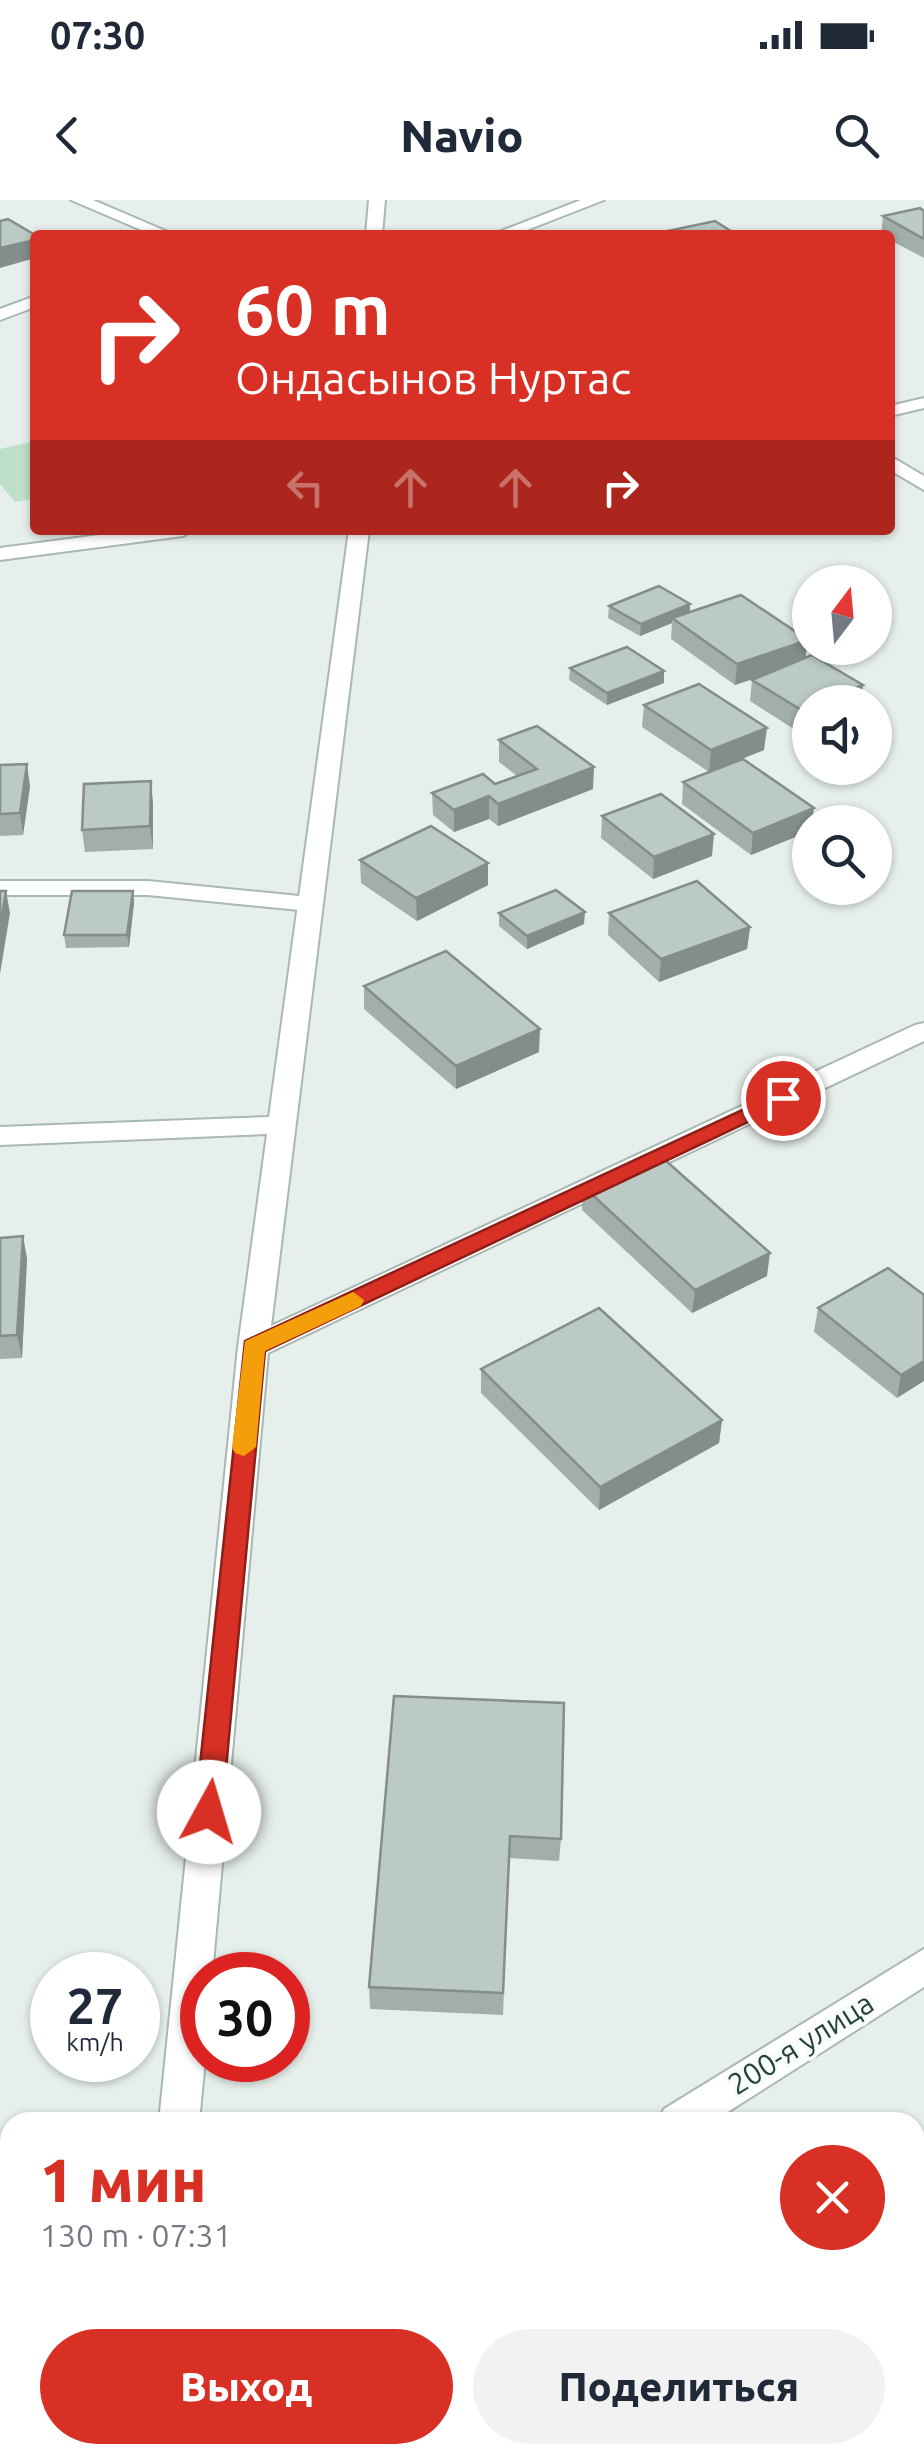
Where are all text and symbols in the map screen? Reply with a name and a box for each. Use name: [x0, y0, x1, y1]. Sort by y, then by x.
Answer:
text: 07:30: [50, 14, 145, 56]
icon: back: [40, 108, 95, 163]
icon: search: [829, 108, 884, 163]
text: Navio: [400, 110, 524, 161]
icon: right: [70, 270, 200, 400]
text: 60 m: [235, 270, 391, 348]
text: Ондасынов Нуртас: [235, 352, 631, 403]
icon: left: [278, 460, 333, 515]
icon: ahead: [383, 460, 438, 515]
icon: ahead: [488, 460, 543, 515]
icon: right: [593, 460, 648, 515]
north arrow: [792, 565, 892, 665]
map controls: [792, 565, 892, 905]
button: sound: [792, 685, 892, 785]
button: search: [792, 805, 892, 905]
pin: [741, 1056, 826, 1141]
icon: arrive: [756, 1071, 811, 1126]
position arrow: [157, 1760, 261, 1864]
speed limit sign: 30: [180, 1952, 310, 2082]
text: 27: [67, 1977, 123, 2033]
street label: 200-я улица: [722, 1985, 879, 2101]
text: km/h: [66, 2028, 124, 2056]
button: close: [780, 2145, 885, 2250]
text: 1 мин: [40, 2146, 207, 2213]
text: 130 m · 07:31: [40, 2217, 232, 2253]
button: Выход: [40, 2329, 453, 2444]
button: Поделиться: [473, 2329, 885, 2444]

